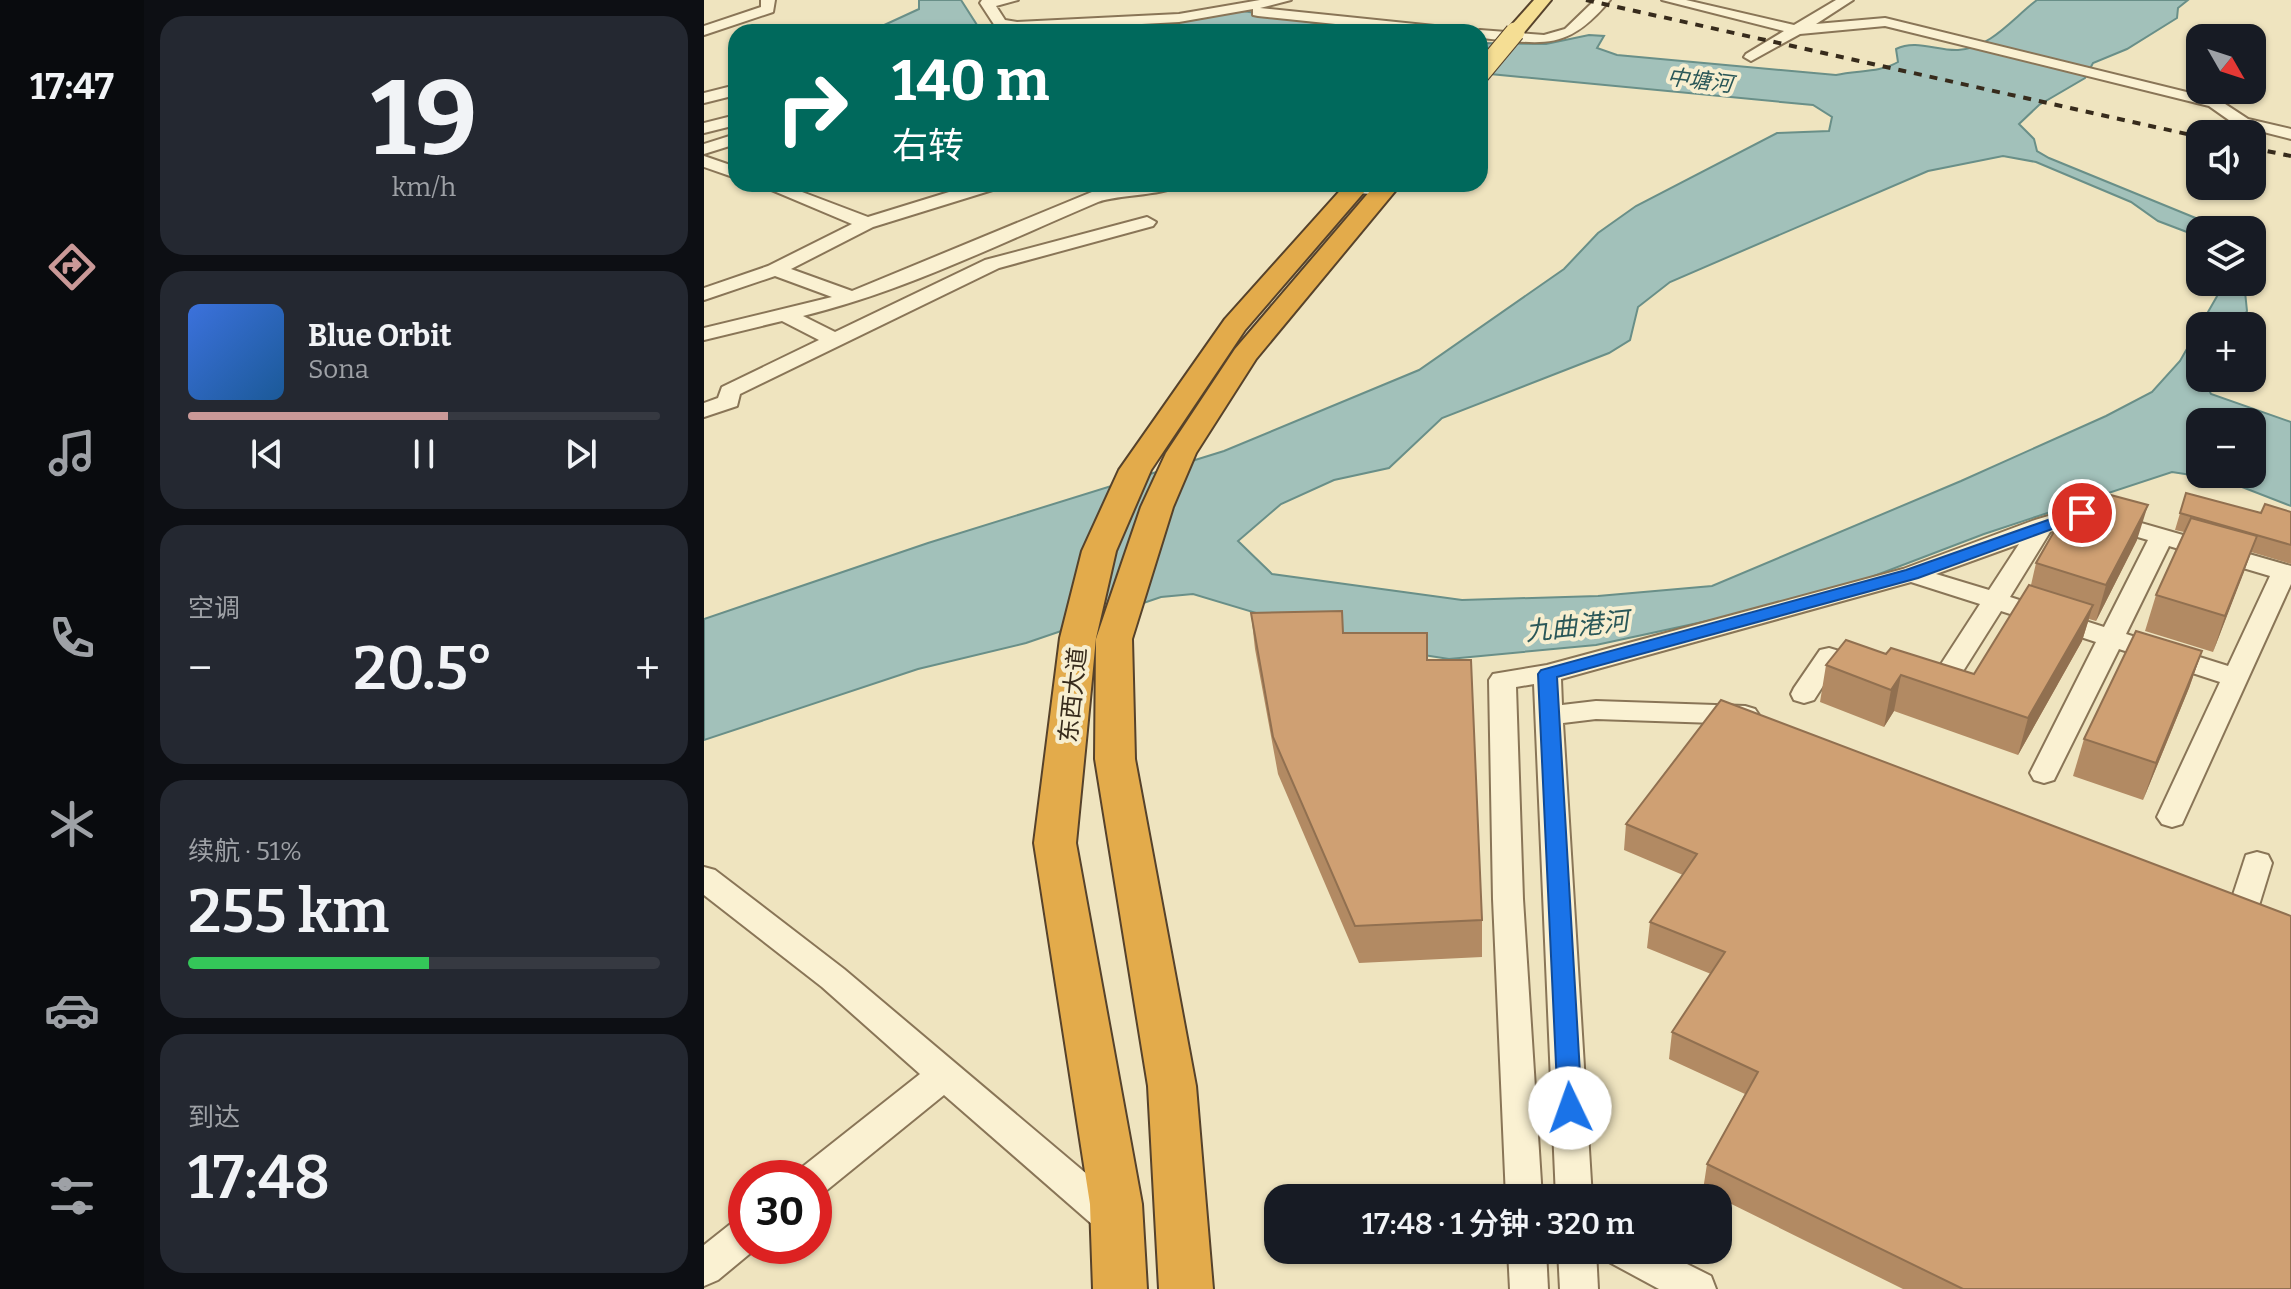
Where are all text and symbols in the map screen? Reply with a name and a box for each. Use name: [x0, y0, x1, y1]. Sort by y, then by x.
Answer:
north arrow: [2186, 24, 2266, 104]
map controls: [2186, 24, 2266, 488]
text: 140 m: [892, 48, 1049, 115]
icon: right: [760, 56, 864, 160]
text: 19: [371, 57, 477, 182]
water label: 中塘河: [1666, 63, 1738, 98]
text: 17:47: [30, 65, 114, 109]
button: sound: [2186, 120, 2266, 200]
text: 右转: [892, 124, 964, 168]
text: km/h: [392, 172, 456, 203]
button: layers: [2186, 216, 2266, 296]
icon: directions: [44, 239, 100, 295]
button: +: [2186, 312, 2266, 392]
text: Blue Orbit: [308, 318, 452, 354]
text: Sona: [308, 354, 369, 385]
button: −: [2186, 408, 2266, 488]
icon: music: [44, 425, 100, 481]
icon: previous: [245, 432, 289, 476]
icon: pause: [402, 432, 446, 476]
icon: next: [559, 432, 603, 476]
pin: [2048, 479, 2116, 547]
icon: arrive: [2060, 491, 2104, 535]
text: 空调: [188, 593, 240, 624]
water label: 九曲港河: [1524, 605, 1635, 647]
icon: phone: [44, 610, 100, 666]
text: 20.5°: [353, 633, 494, 705]
text: −: [188, 642, 212, 695]
text: +: [635, 642, 660, 695]
street label: 东西大道: [1054, 646, 1092, 744]
icon: climate: [44, 796, 100, 852]
text: 续航 · 51%: [188, 836, 302, 867]
text: 255 km: [188, 876, 389, 948]
icon: car: [44, 982, 100, 1038]
position arrow: [1528, 1066, 1612, 1150]
text: 到达: [188, 1102, 240, 1133]
text: 17:48: [188, 1142, 330, 1214]
speed limit sign: 30: [728, 1160, 832, 1264]
icon: filters: [44, 1168, 100, 1224]
text: 17:48 · 1 分钟 · 320 m: [1362, 1206, 1634, 1242]

